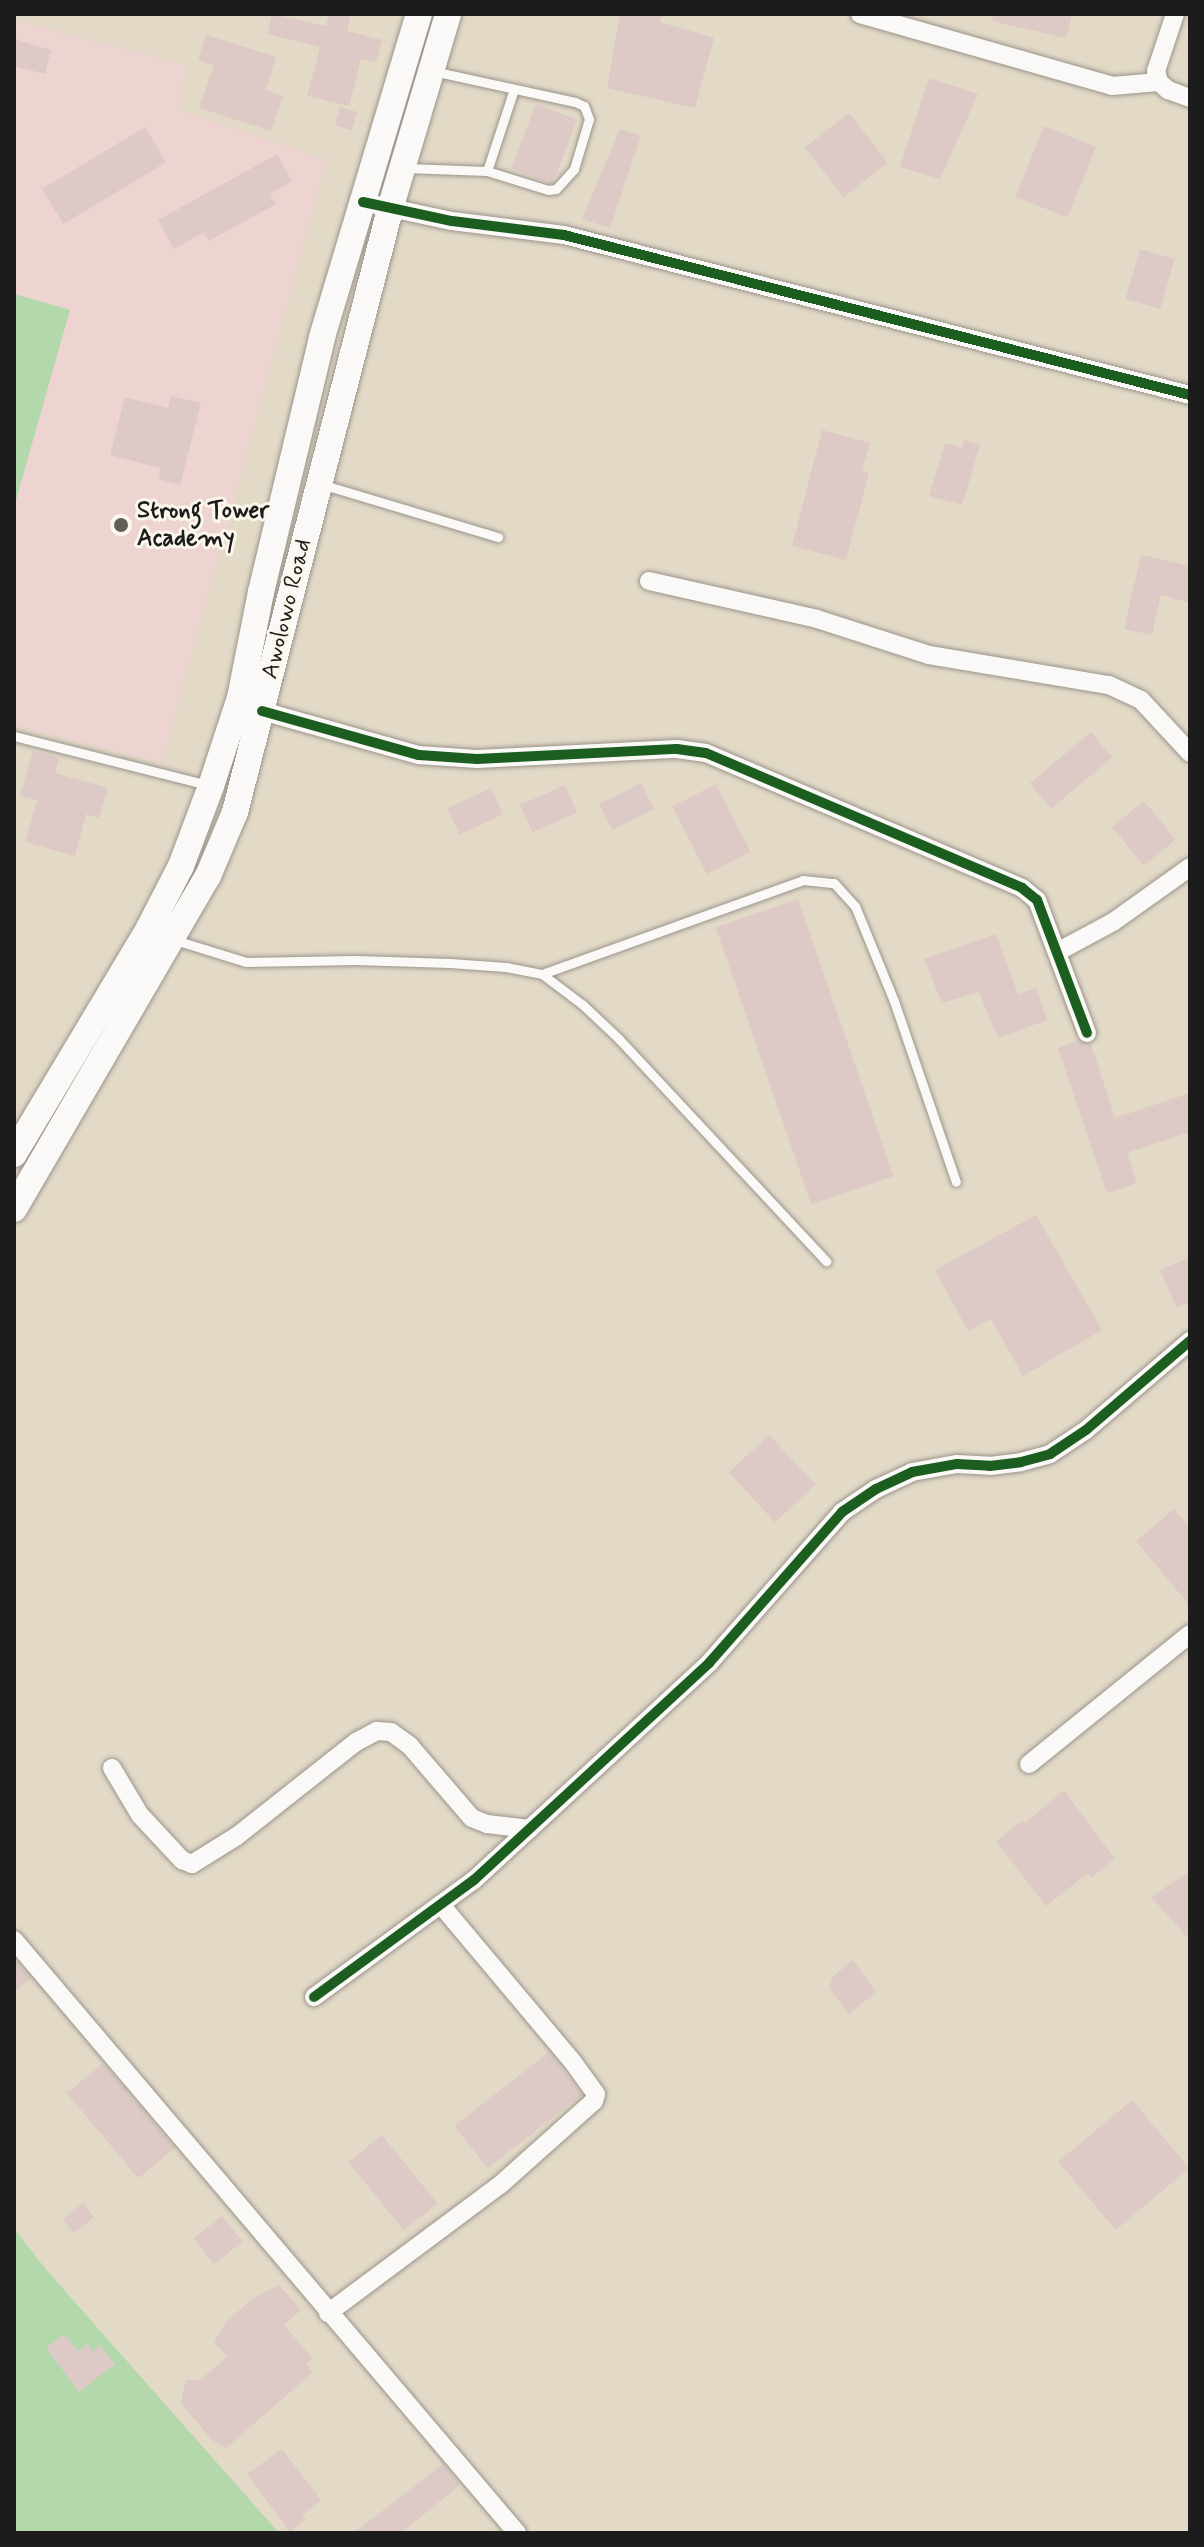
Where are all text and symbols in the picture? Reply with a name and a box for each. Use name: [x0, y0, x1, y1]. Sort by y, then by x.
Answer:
place label: Strong Tower Academy: [137, 497, 268, 553]
marker: Strong Tower Academy: [112, 516, 130, 534]
street label: Awolowo Road: [256, 537, 318, 681]

